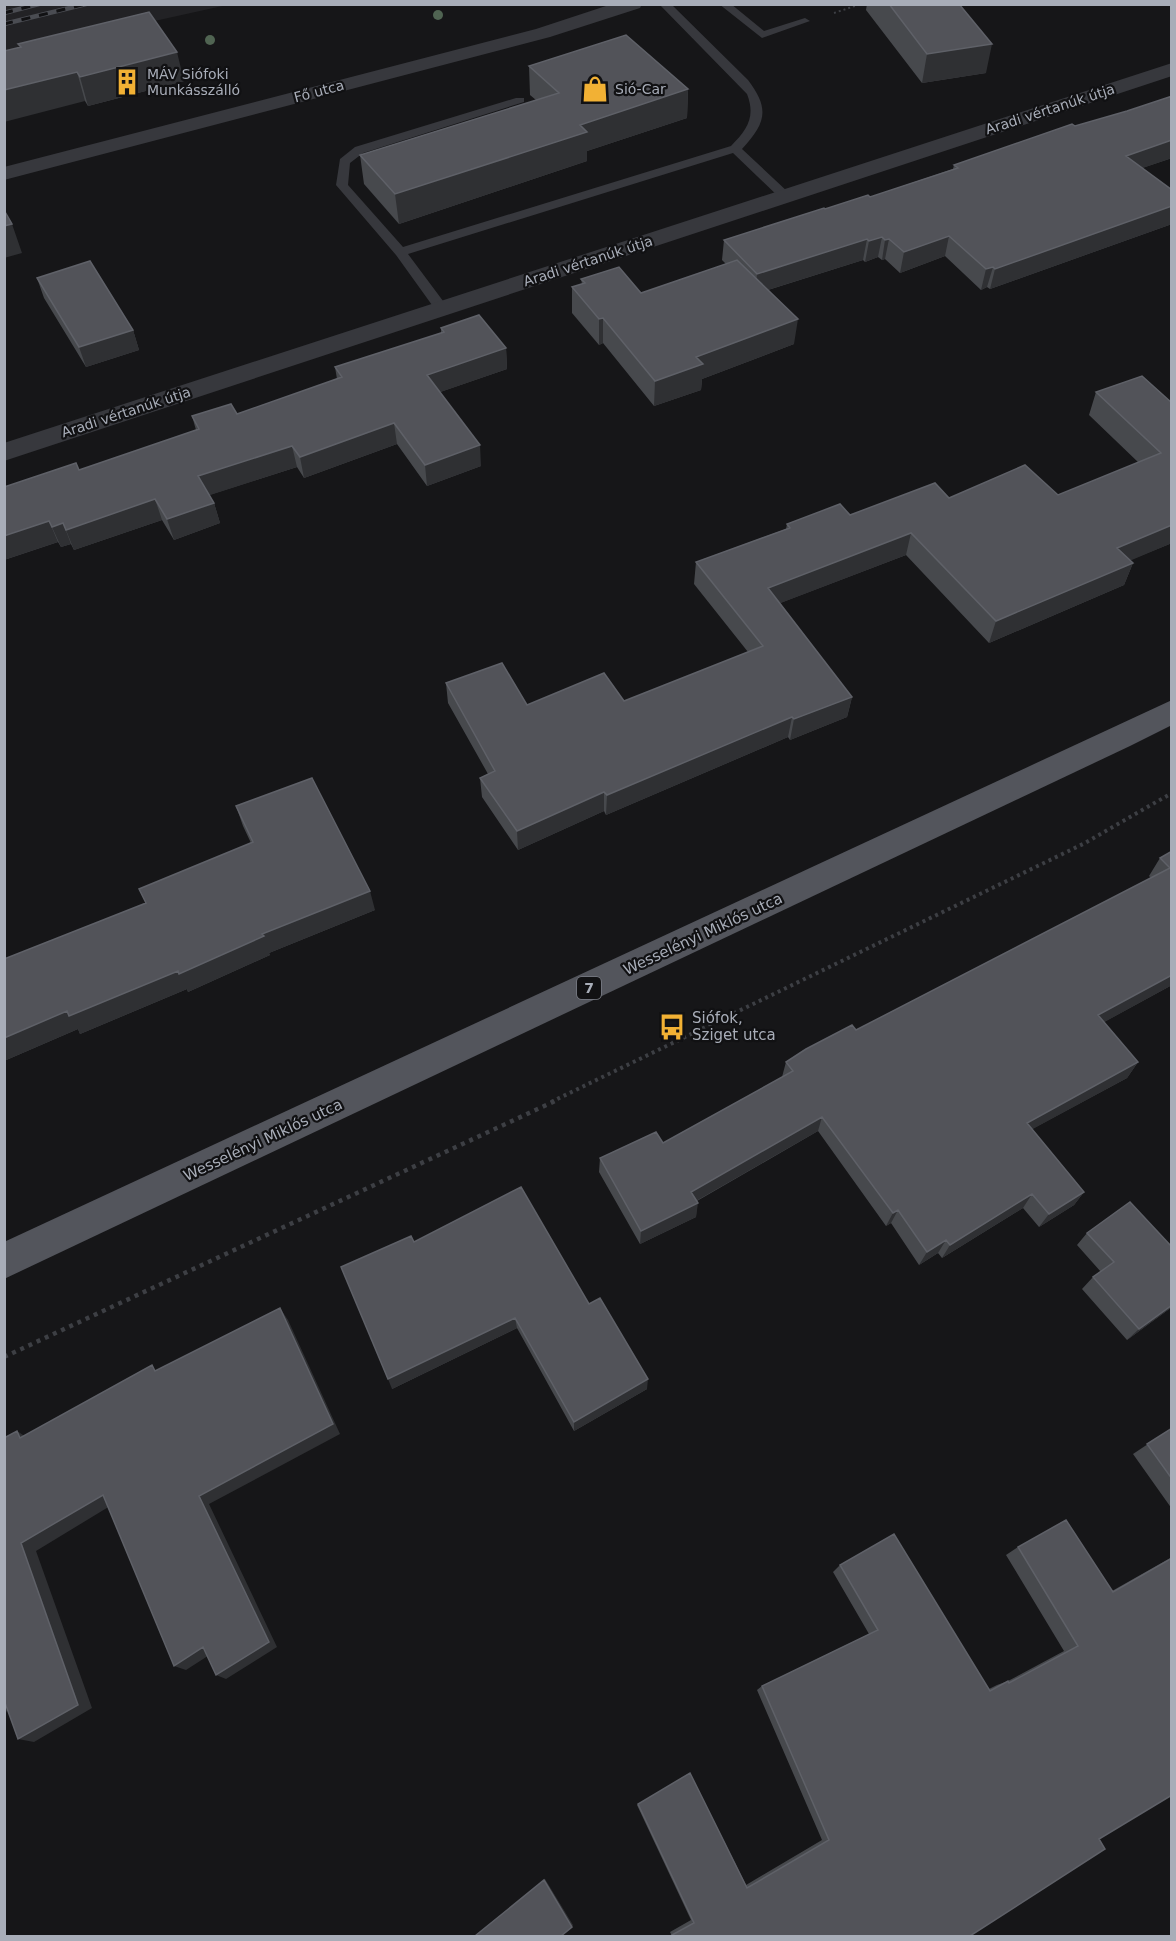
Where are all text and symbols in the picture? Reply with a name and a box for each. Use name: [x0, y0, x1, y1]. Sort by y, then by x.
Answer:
place label: MÁV Siófoki Munkásszálló: [147, 66, 240, 98]
building icon: MÁV Siófoki Munkásszálló: [112, 67, 142, 97]
shop icon: Sió-Car: [580, 74, 610, 104]
street label: Fő utca: [292, 77, 346, 105]
place label: Sió-Car: [615, 81, 666, 97]
street label: Aradi vértanúk útja: [983, 81, 1117, 137]
street label: Aradi vértanúk útja: [521, 233, 655, 289]
street label: Aradi vértanúk útja: [59, 384, 193, 440]
street label: Wesselényi Miklós utca: [621, 889, 785, 979]
road number: 7: [577, 977, 601, 999]
place label: Siófok, Sziget utca: [692, 1009, 776, 1044]
bus stop icon: Siófok, Sziget utca: [657, 1012, 687, 1042]
street label: Wesselényi Miklós utca: [181, 1095, 345, 1185]

